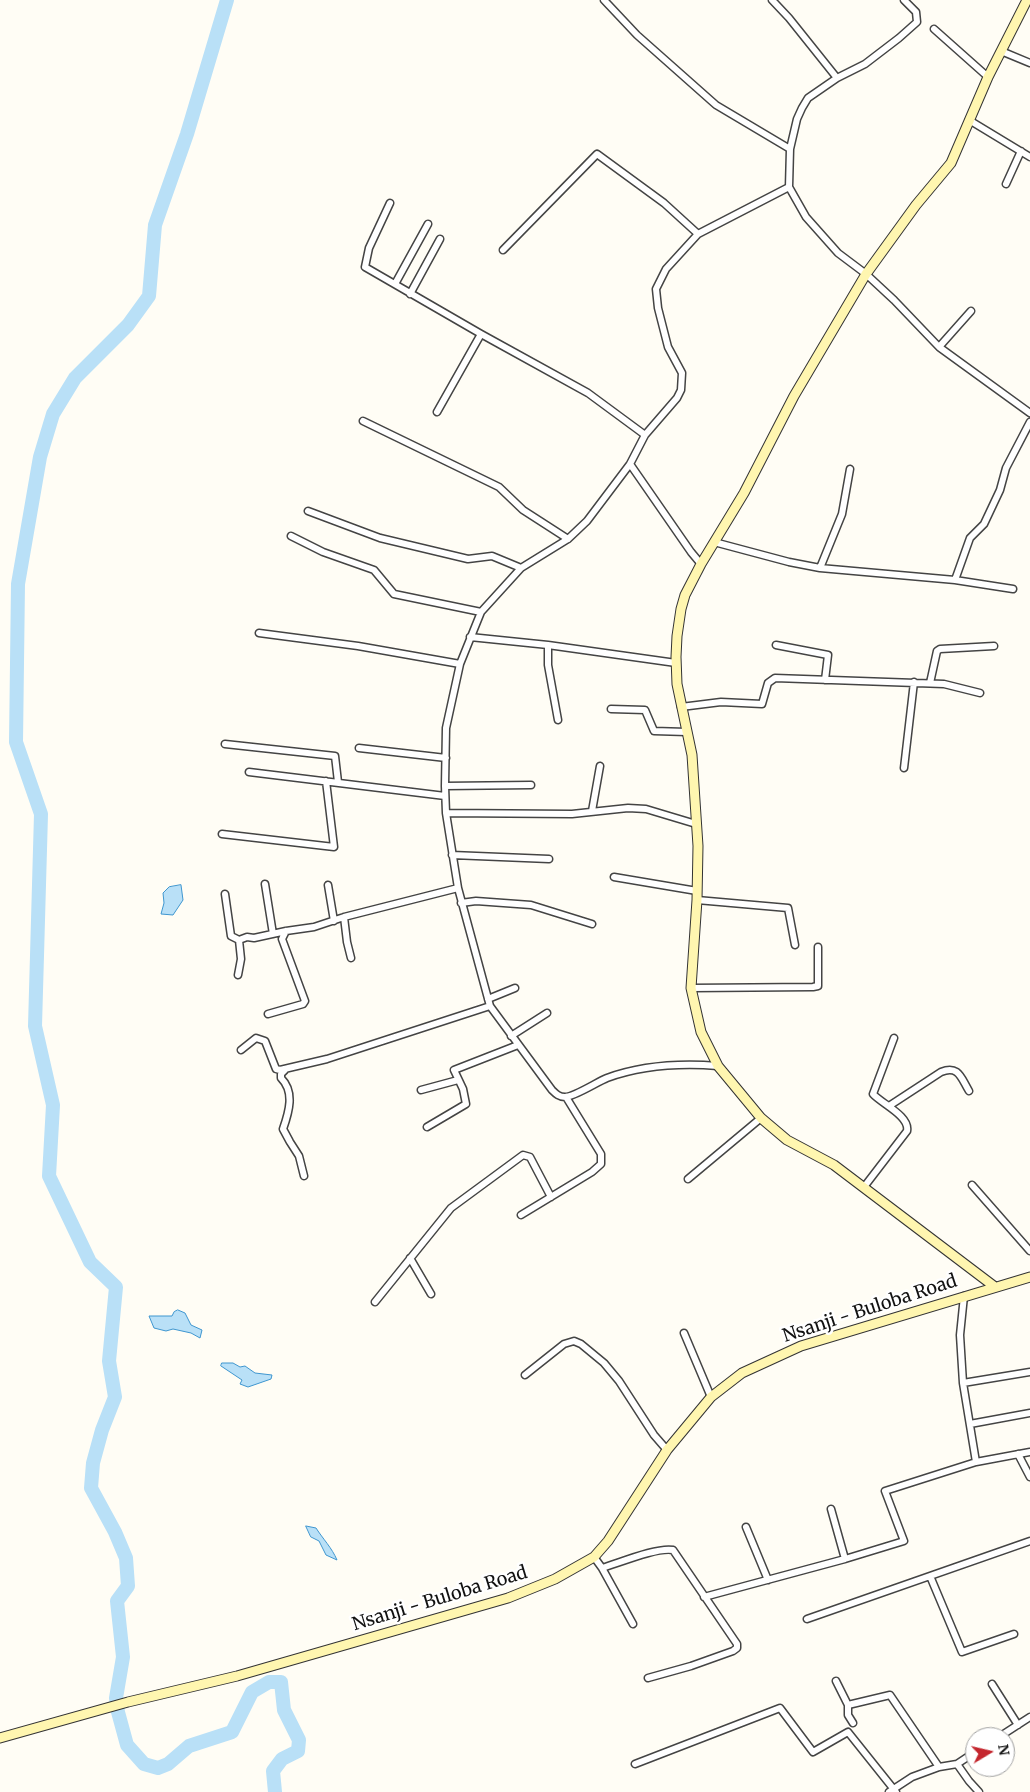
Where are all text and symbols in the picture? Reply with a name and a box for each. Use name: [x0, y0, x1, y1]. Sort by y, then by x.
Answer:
street label: Nsanji - Buloba Road: [780, 1271, 960, 1347]
street label: Nsanji - Buloba Road: [350, 1562, 530, 1636]
north arrow: [965, 1727, 1015, 1777]
text: N: [994, 1743, 1014, 1757]

